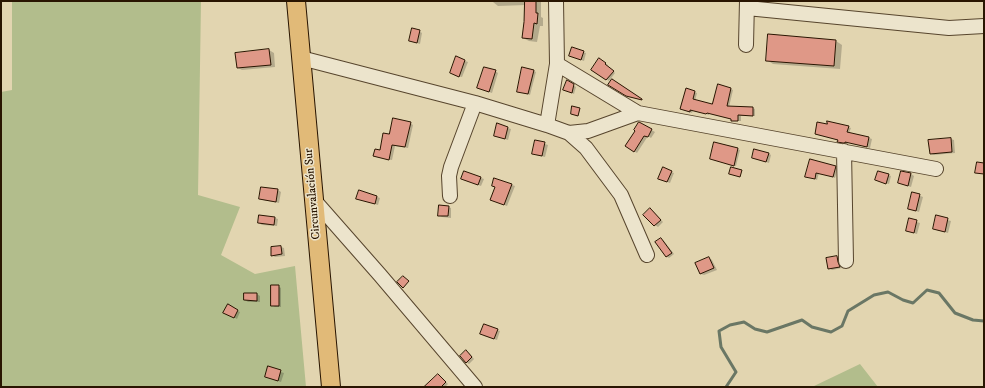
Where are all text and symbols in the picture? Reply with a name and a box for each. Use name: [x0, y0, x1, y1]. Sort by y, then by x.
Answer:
street label: Circunvalación Sur: [302, 148, 324, 240]

